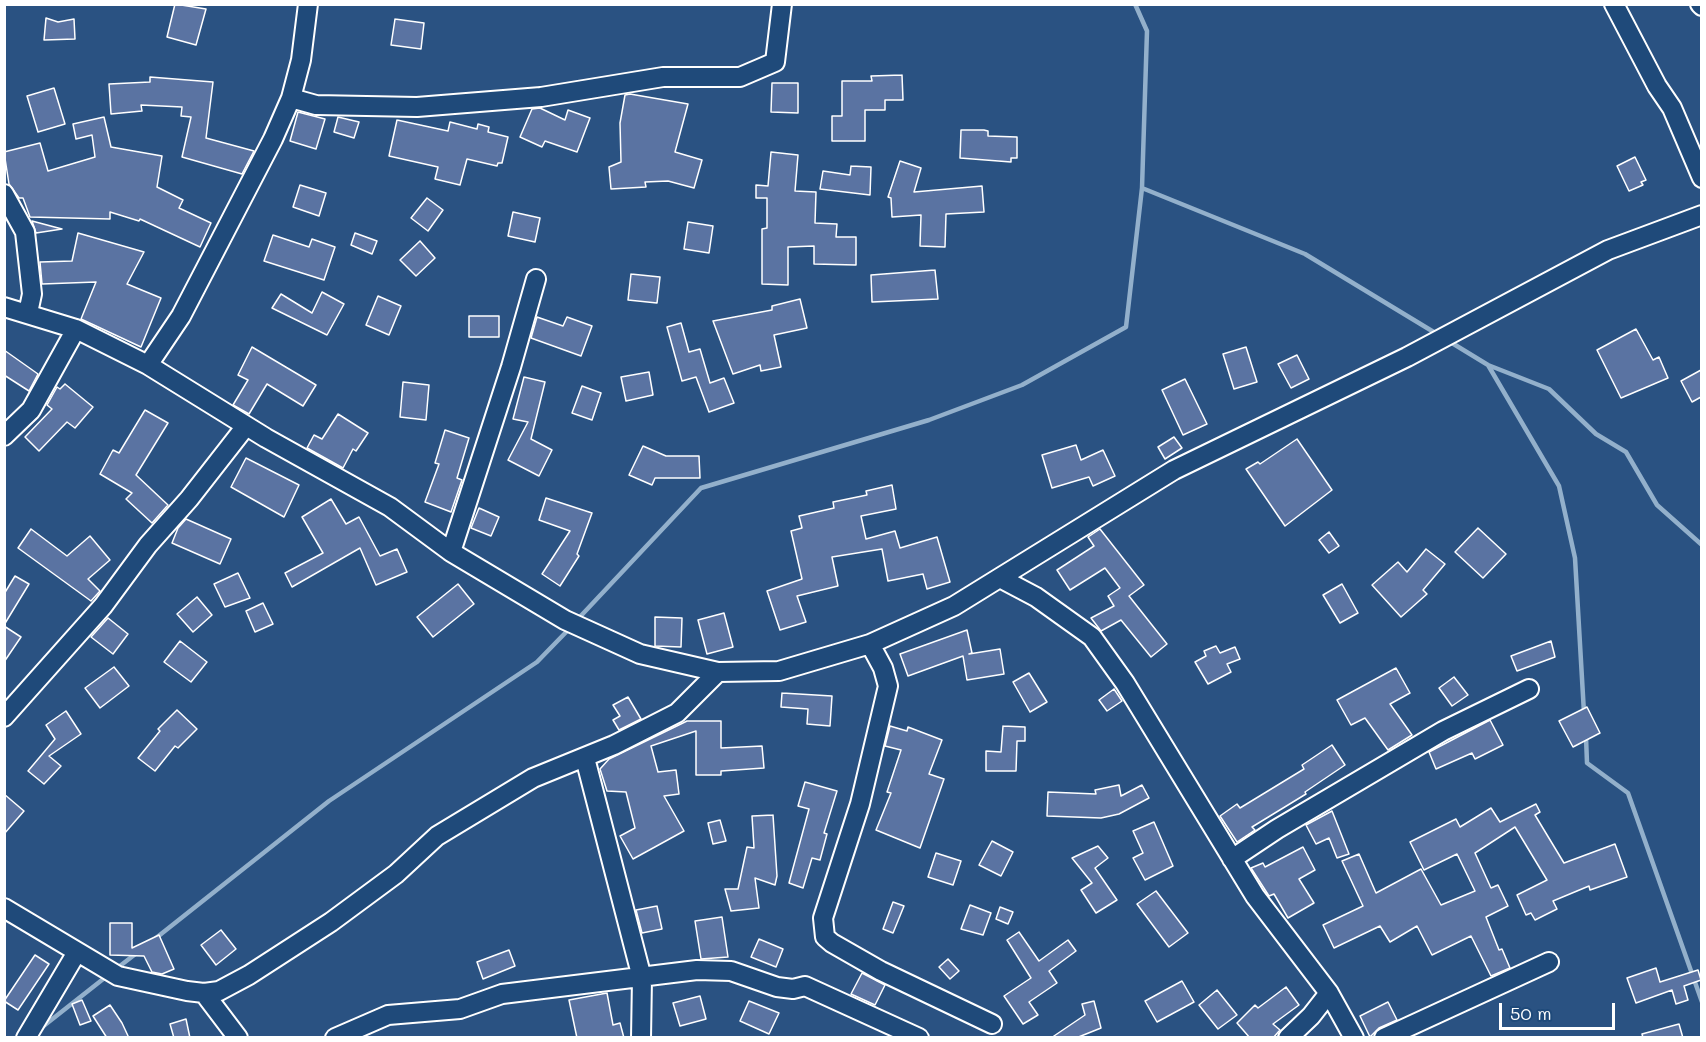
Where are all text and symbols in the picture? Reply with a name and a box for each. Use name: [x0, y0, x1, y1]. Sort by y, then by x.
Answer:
scale bar: [1502, 991, 1618, 1029]
text: 50 m: [1510, 1001, 1552, 1025]

